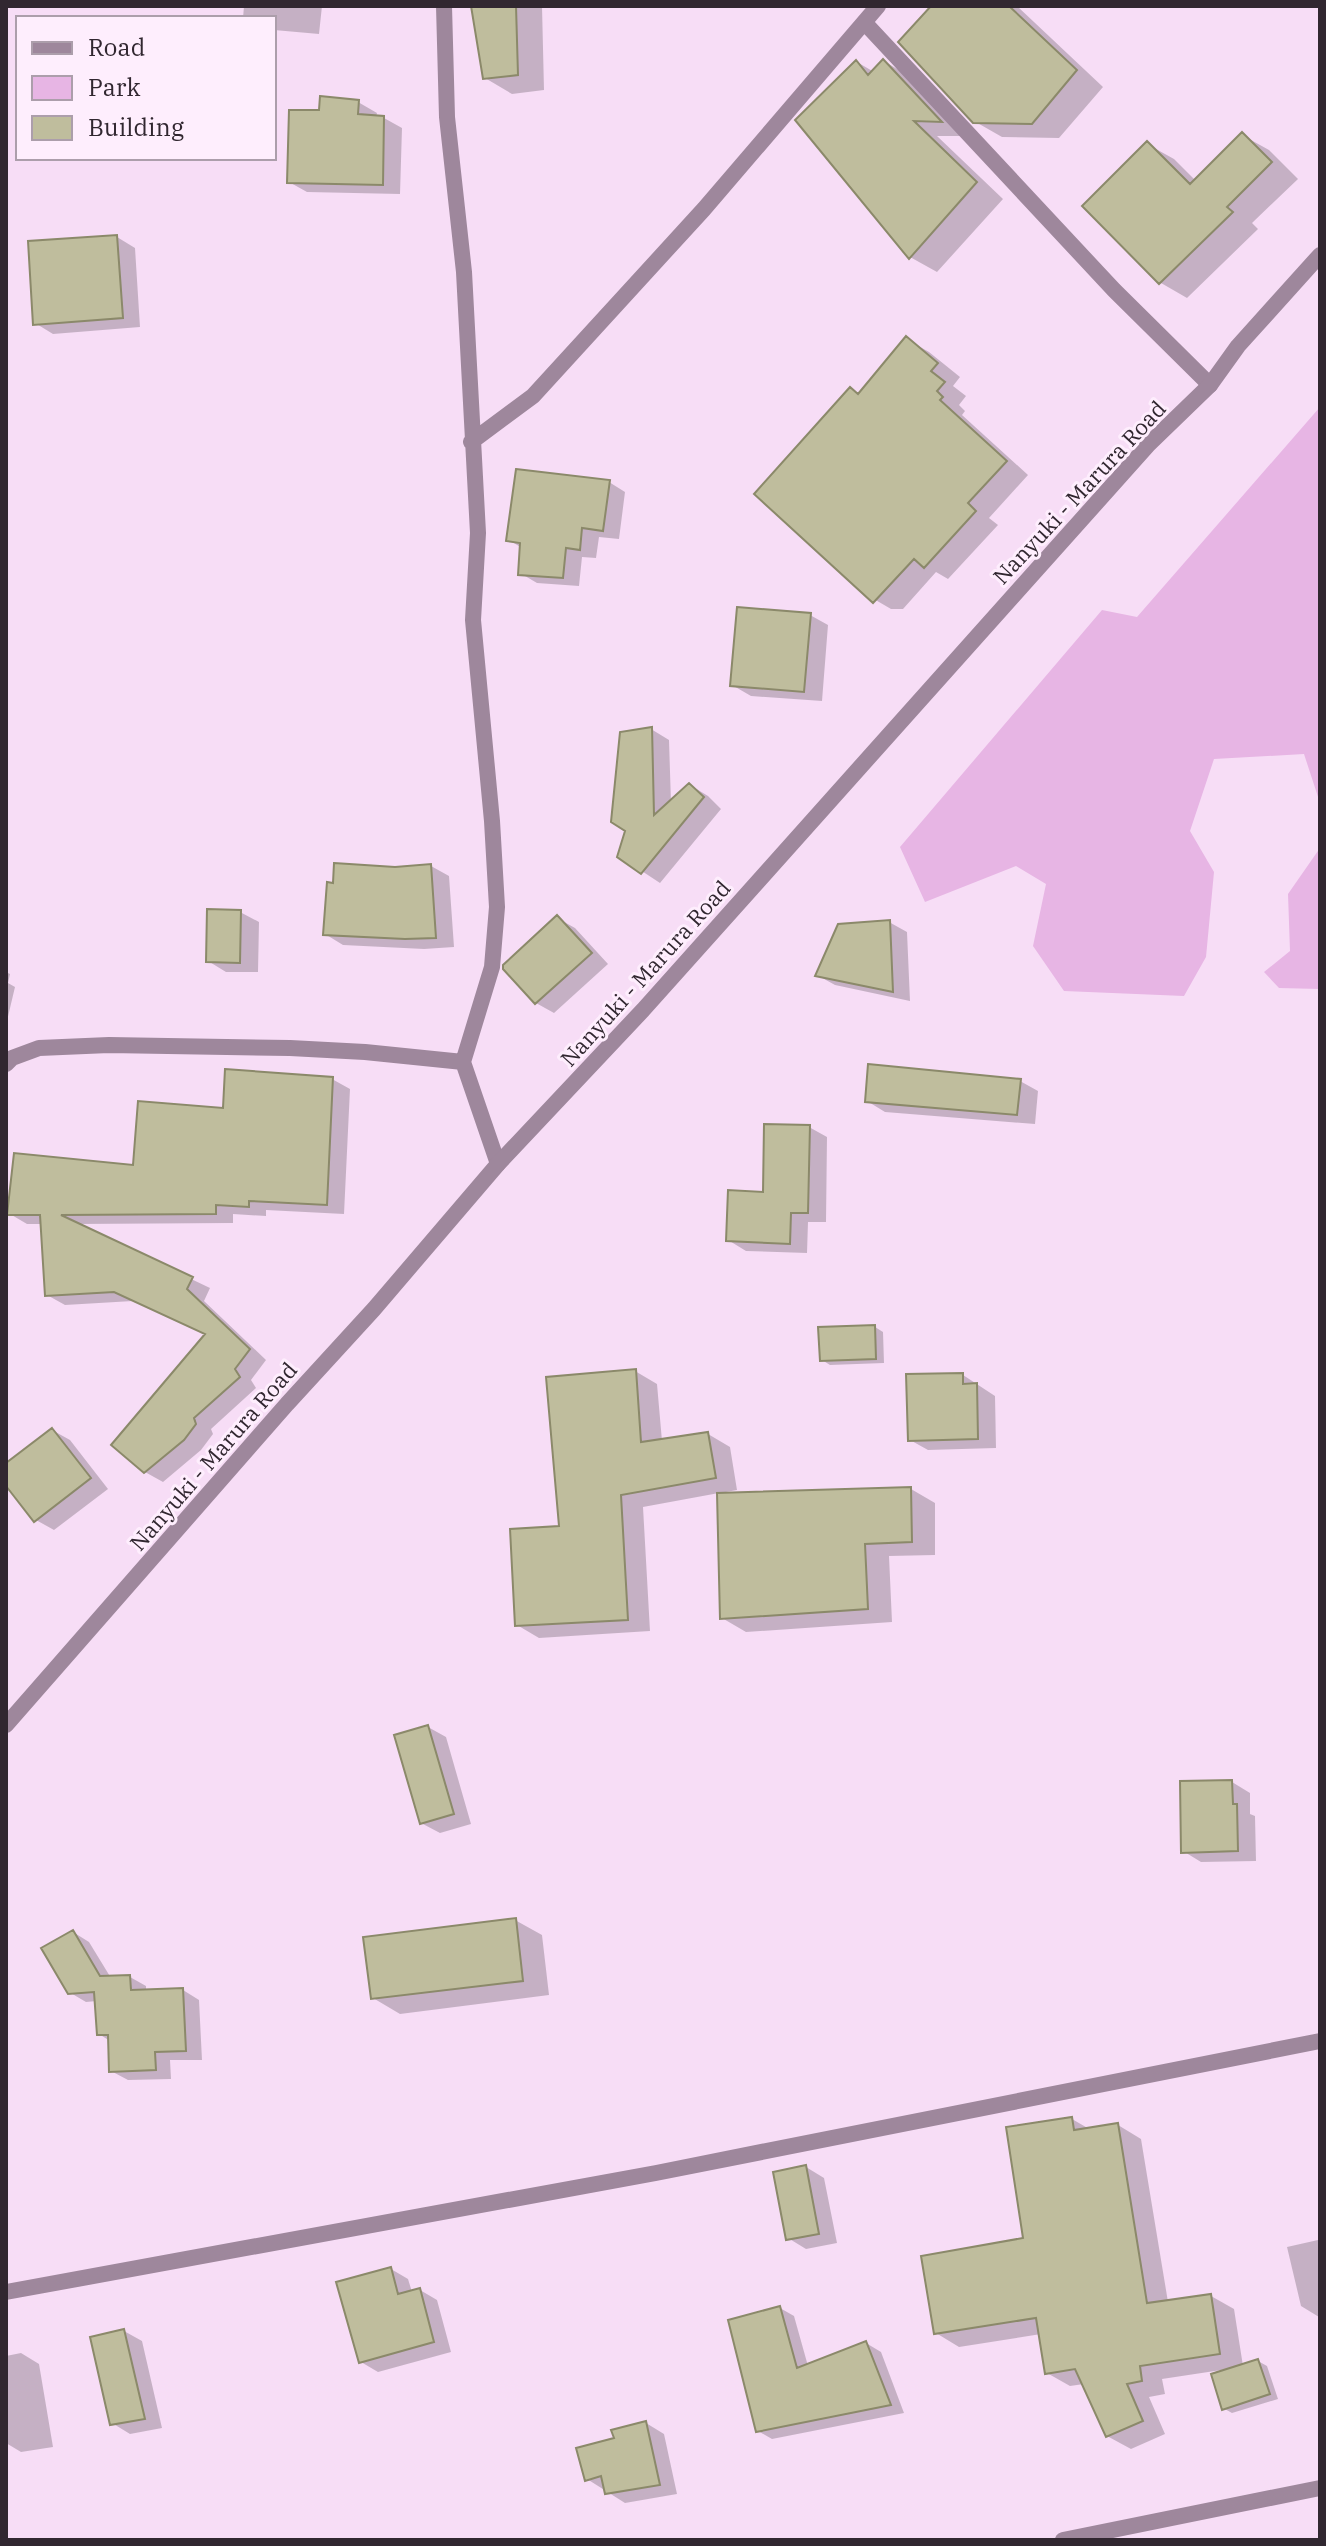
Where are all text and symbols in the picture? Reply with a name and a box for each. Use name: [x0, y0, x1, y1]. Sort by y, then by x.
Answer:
legend: [16, 16, 276, 160]
text: Road: [88, 31, 145, 63]
text: Park: [88, 71, 140, 103]
text: Building: [88, 111, 184, 143]
street label: Nanyuki - Marura Road: [986, 394, 1172, 590]
street label: Nanyuki - Marura Road: [554, 874, 736, 1072]
street label: Nanyuki - Marura Road: [123, 1355, 303, 1557]

